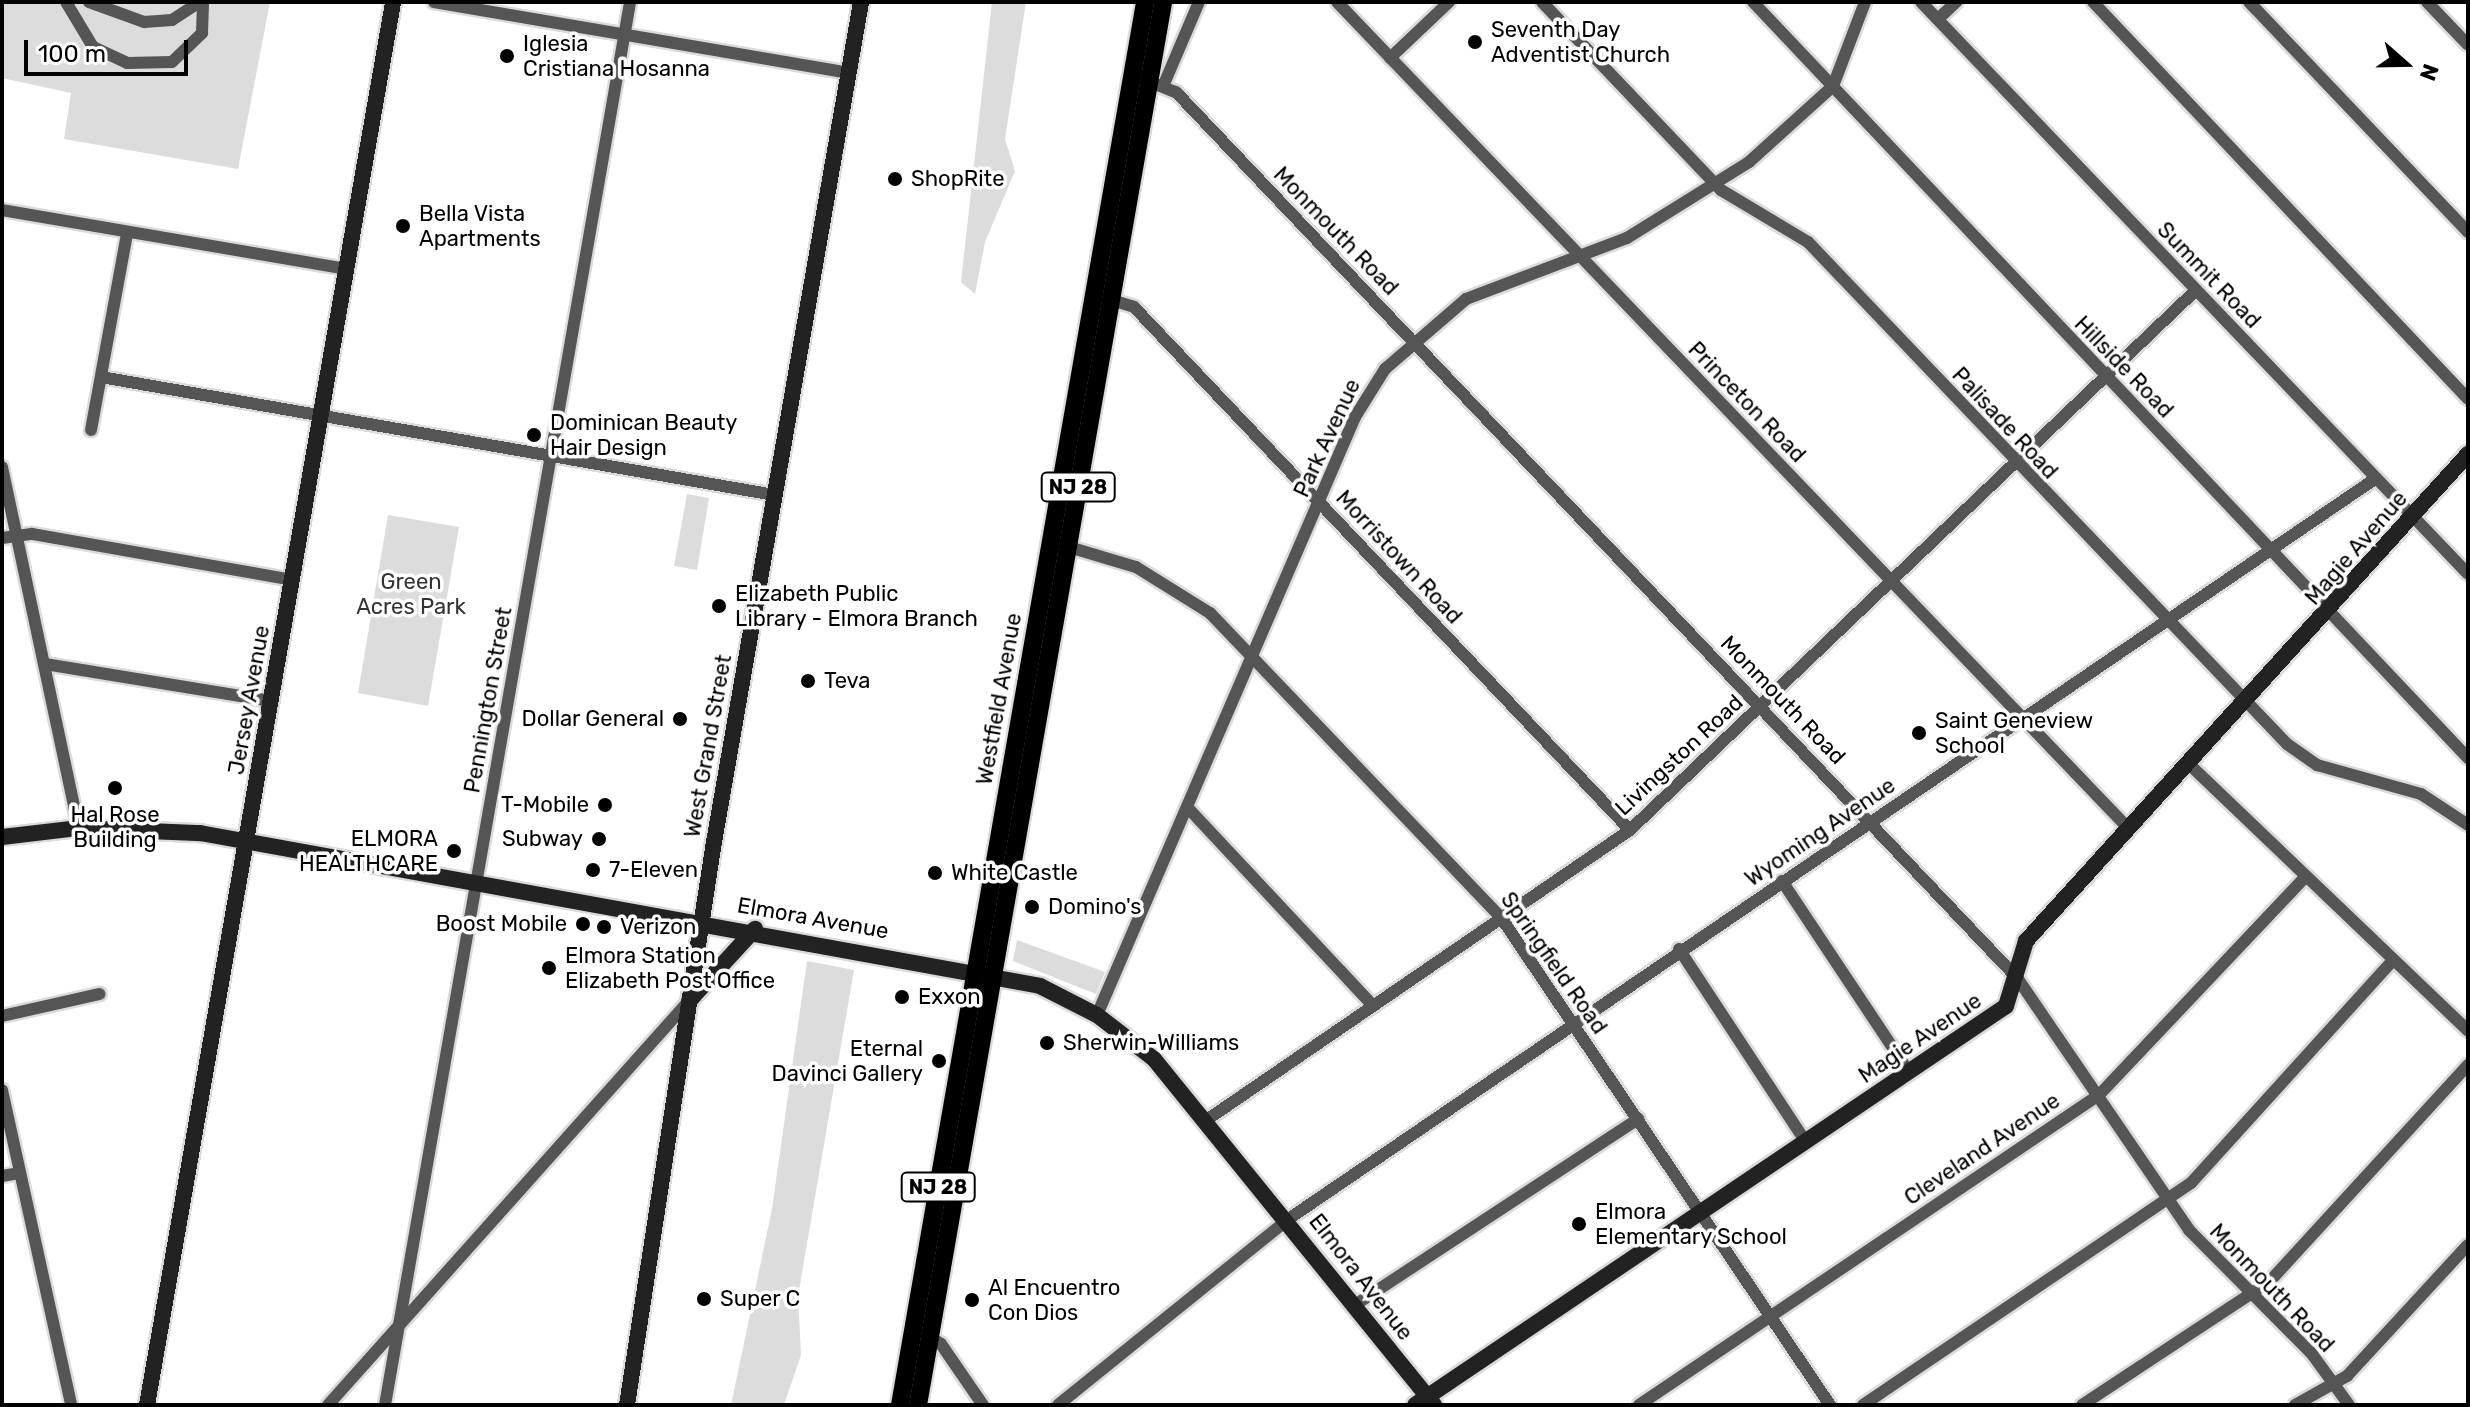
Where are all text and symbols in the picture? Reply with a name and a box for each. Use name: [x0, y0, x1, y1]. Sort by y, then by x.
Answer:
place label: Seventh Day Adventist Church: [1491, 16, 1670, 68]
scale bar: [28, 24, 192, 74]
north arrow: [2366, 24, 2446, 104]
place label: Iglesia Cristiana Hosanna: [523, 30, 710, 82]
marker: Seventh Day Adventist Church: [1466, 33, 1484, 51]
text: 100 m: [38, 40, 106, 68]
marker: Iglesia Cristiana Hosanna: [498, 47, 516, 65]
text: N: [2414, 60, 2444, 84]
street label: Monmouth Road: [1268, 161, 1404, 301]
place label: ShopRite: [911, 166, 1004, 192]
marker: ShopRite: [886, 170, 904, 188]
place label: Bella Vista Apartments: [419, 200, 541, 252]
street label: Summit Road: [2152, 216, 2266, 334]
marker: Bella Vista Apartments: [394, 217, 412, 235]
street label: Hillside Road: [2069, 311, 2179, 423]
street label: Princeton Road: [1683, 336, 1811, 468]
street label: Palisade Road: [1947, 362, 2063, 484]
street label: Park Avenue: [1288, 374, 1366, 502]
place label: Dominican Beauty Hair Design: [550, 409, 737, 460]
marker: Dominican Beauty Hair Design: [525, 426, 543, 444]
road number: NJ 28: [1040, 471, 1116, 503]
street label: Morristown Road: [1330, 485, 1468, 629]
street label: Magie Avenue: [2299, 485, 2413, 611]
park label: Green Acres Park: [356, 568, 466, 620]
place label: Elizabeth Public Library - Elmora Branch: [735, 580, 979, 632]
marker: Elizabeth Public Library - Elmora Branch: [710, 597, 728, 615]
street label: Pennington Street: [459, 605, 517, 795]
street label: Westfield Avenue: [971, 611, 1027, 787]
street label: Jersey Avenue: [223, 623, 275, 777]
street label: Monmouth Road: [1715, 630, 1851, 770]
street label: West Grand Street: [679, 652, 737, 840]
place label: Teva: [824, 668, 870, 694]
marker: Teva: [799, 672, 817, 690]
street label: Livingston Road: [1610, 689, 1748, 821]
place label: Dollar General: [521, 706, 664, 732]
place label: Saint Geneview School: [1935, 707, 2093, 758]
marker: Dollar General: [671, 710, 689, 728]
marker: Saint Geneview School: [1910, 724, 1928, 742]
street label: Wyoming Avenue: [1740, 772, 1900, 892]
marker: Hal Rose Building: [106, 779, 124, 797]
place label: T-Mobile: [501, 792, 589, 818]
marker: T-Mobile: [596, 796, 614, 814]
place label: Hal Rose Building: [70, 801, 160, 852]
place label: ELMORA HEALTHCARE: [299, 825, 438, 876]
place label: Subway: [502, 826, 583, 852]
marker: Subway: [590, 830, 608, 848]
marker: ELMORA HEALTHCARE: [445, 842, 463, 860]
place label: 7-Eleven: [609, 857, 698, 883]
place label: White Castle: [951, 860, 1078, 886]
marker: 7-Eleven: [584, 861, 602, 879]
marker: White Castle: [926, 864, 944, 882]
street label: Springfield Road: [1495, 887, 1613, 1039]
street label: Elmora Avenue: [735, 892, 891, 944]
place label: Domino's: [1048, 894, 1142, 920]
marker: Domino's: [1023, 898, 1041, 916]
place label: Boost Mobile: [436, 911, 567, 937]
place label: Verizon: [620, 914, 696, 940]
marker: Boost Mobile: [574, 915, 592, 933]
marker: Verizon: [595, 918, 613, 936]
place label: Elmora Station Elizabeth Post Office: [565, 942, 775, 994]
marker: Elmora Station Elizabeth Post Office: [540, 959, 558, 977]
place label: Exxon: [918, 984, 981, 1010]
street label: Magie Avenue: [1853, 987, 1987, 1089]
marker: Exxon: [893, 988, 911, 1006]
place label: Sherwin-Williams: [1063, 1030, 1239, 1056]
marker: Sherwin-Williams: [1038, 1034, 1056, 1052]
place label: Eternal Davinci Gallery: [772, 1035, 923, 1086]
marker: Eternal Davinci Gallery: [930, 1052, 948, 1070]
street label: Cleveland Avenue: [1899, 1087, 2065, 1211]
road number: NJ 28: [900, 1171, 976, 1203]
place label: Elmora Elementary School: [1595, 1198, 1788, 1250]
street label: Elmora Avenue: [1303, 1208, 1419, 1346]
marker: Elmora Elementary School: [1570, 1215, 1588, 1233]
street label: Monmouth Road: [2204, 1218, 2340, 1358]
place label: Al Encuentro Con Dios: [988, 1274, 1120, 1326]
place label: Super C: [720, 1286, 801, 1312]
marker: Super C: [695, 1290, 713, 1308]
marker: Al Encuentro Con Dios: [963, 1291, 981, 1309]

